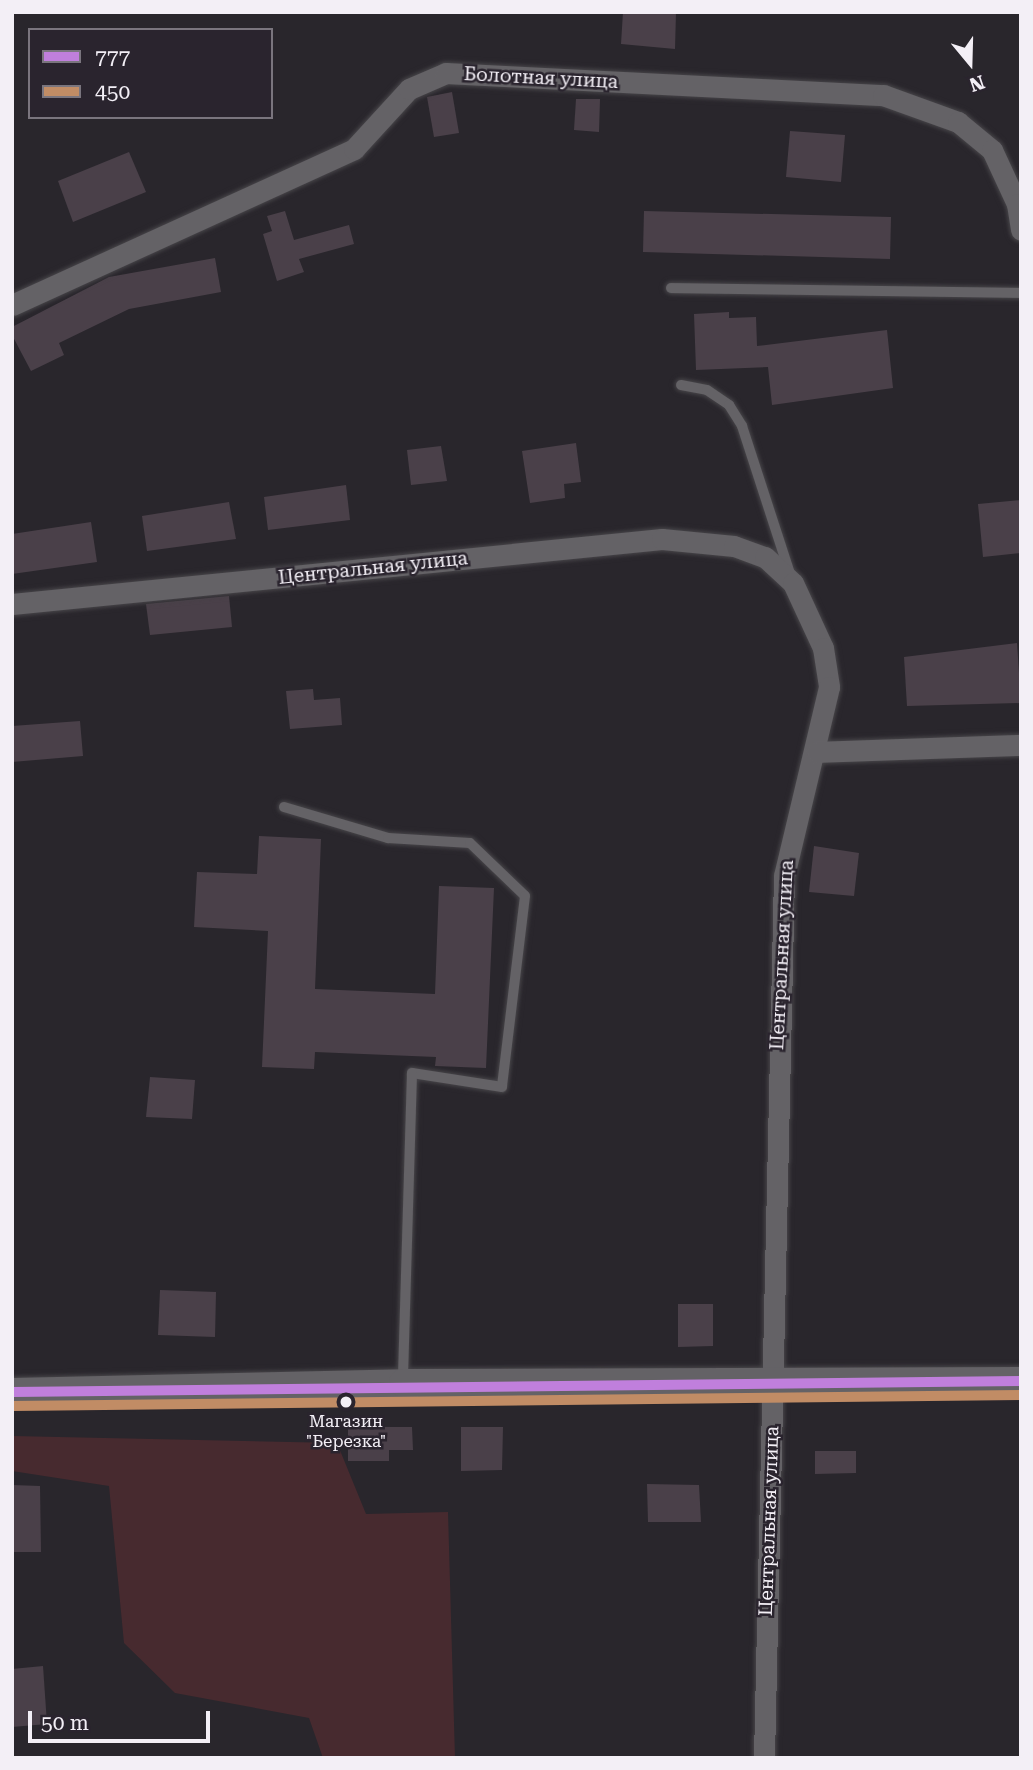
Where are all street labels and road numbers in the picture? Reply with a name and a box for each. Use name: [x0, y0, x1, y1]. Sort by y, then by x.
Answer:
street label: Болотная улица: [463, 63, 619, 93]
street label: Центральная улица: [277, 547, 469, 589]
street label: Центральная улица: [766, 859, 798, 1051]
street label: Центральная улица: [754, 1425, 784, 1617]

